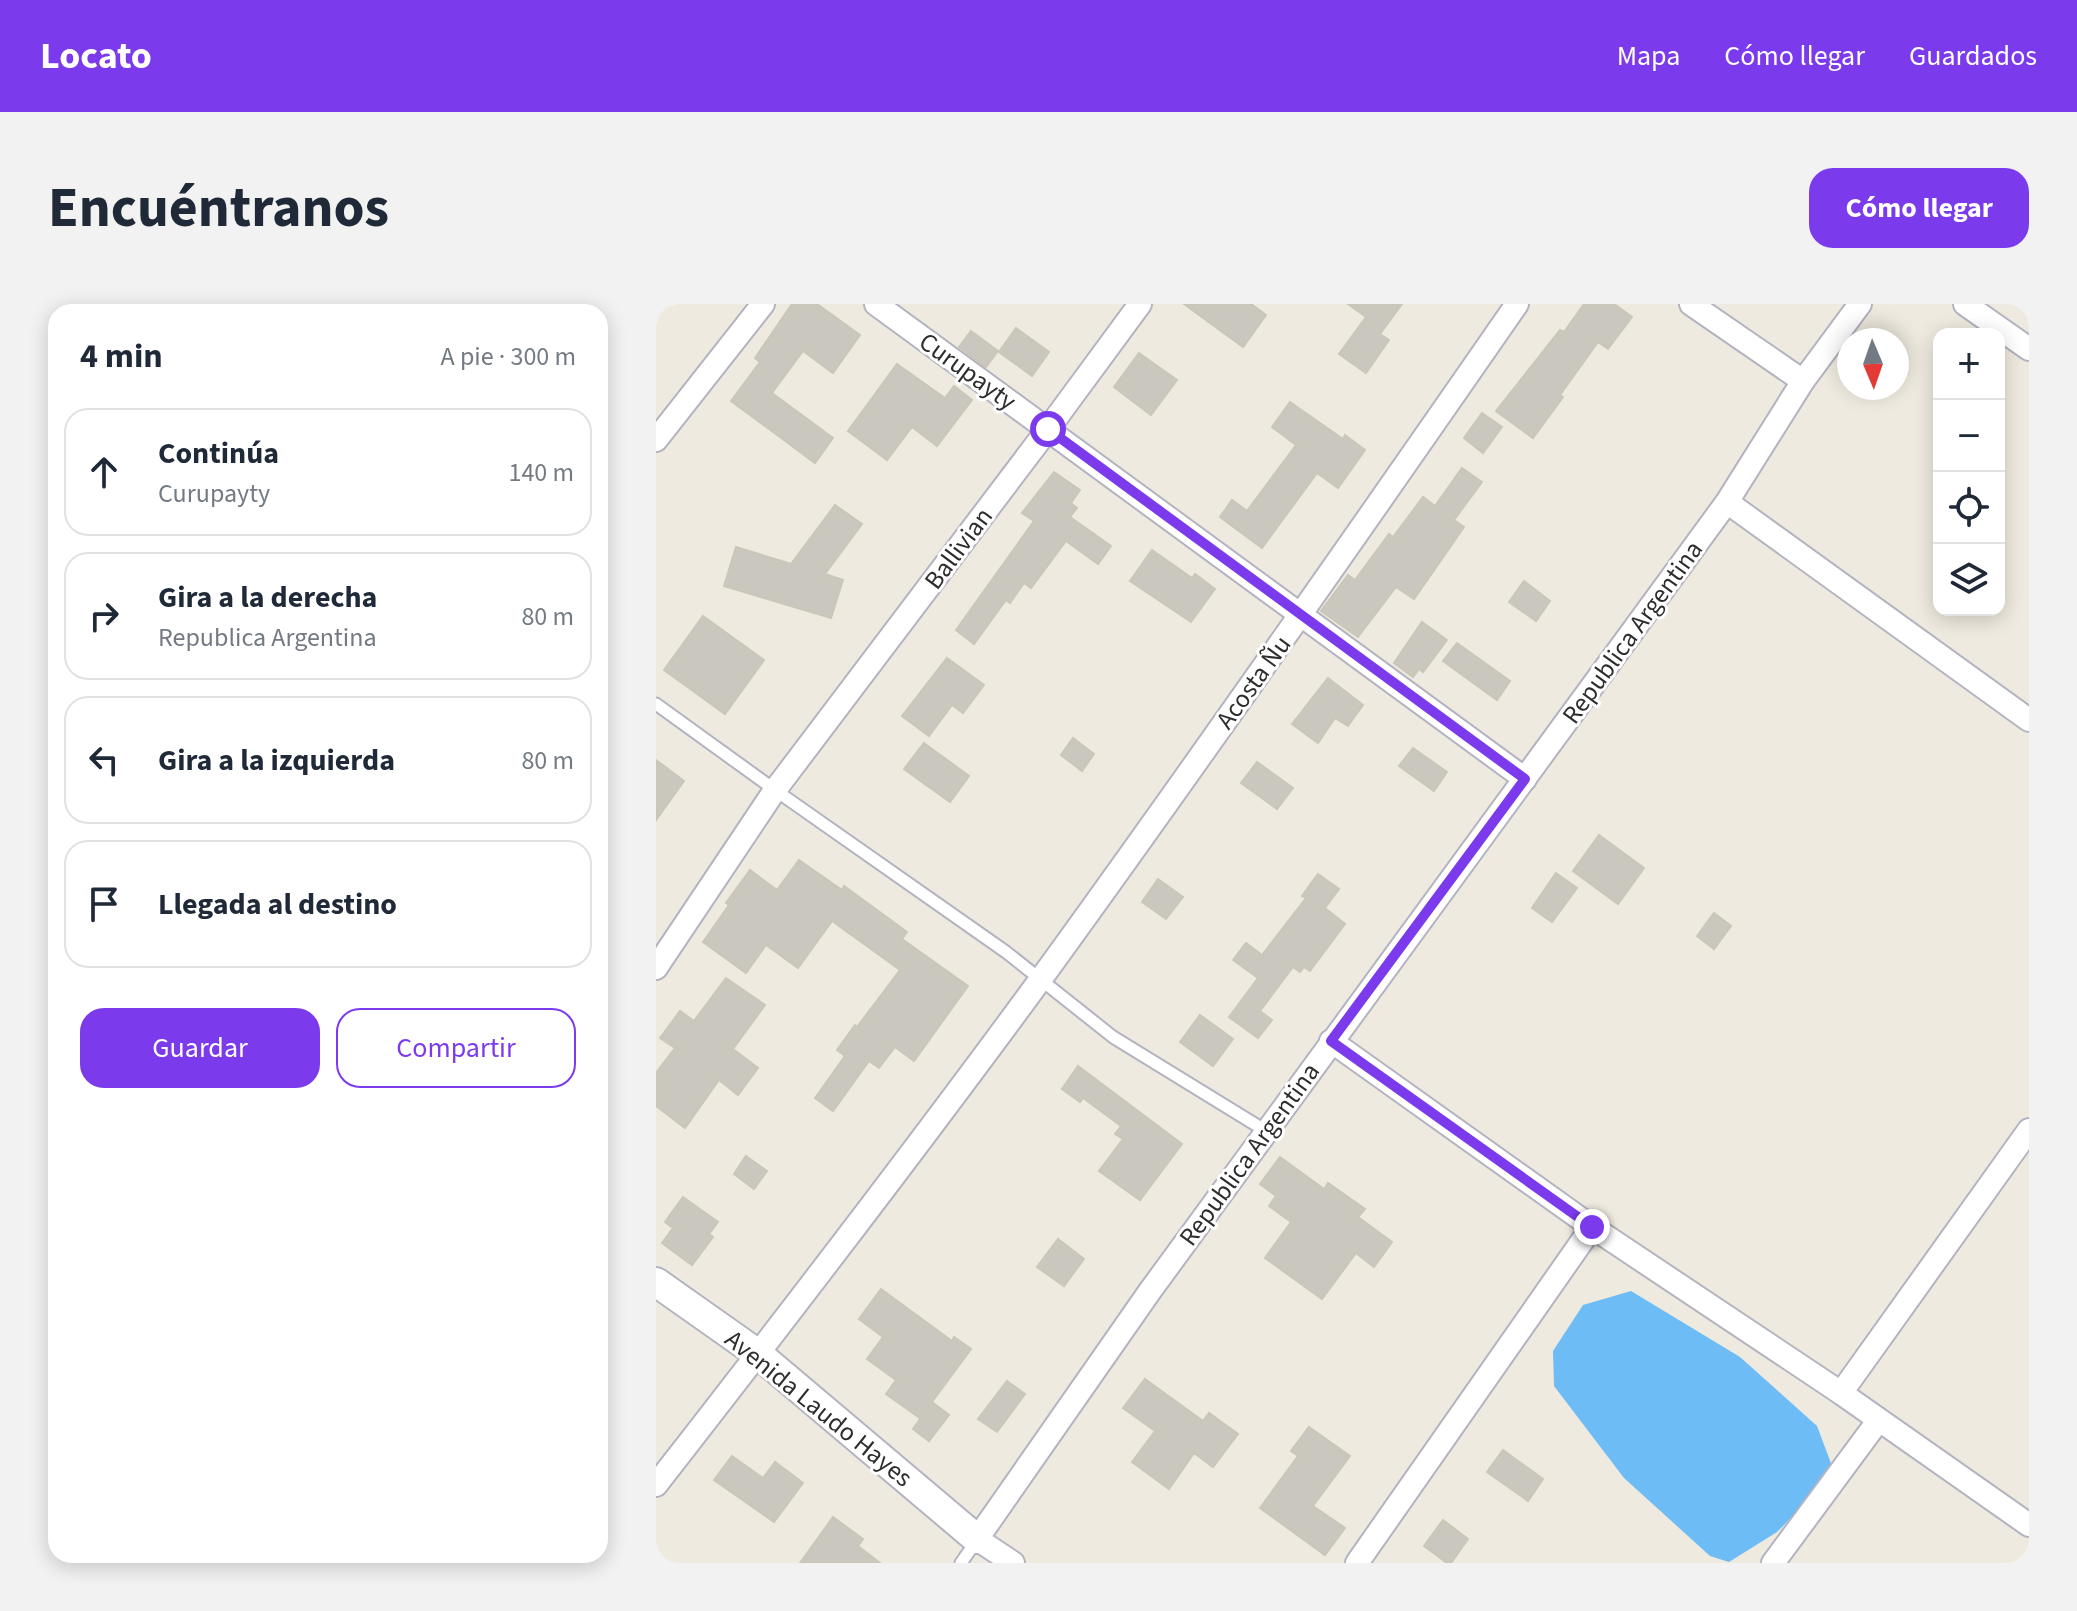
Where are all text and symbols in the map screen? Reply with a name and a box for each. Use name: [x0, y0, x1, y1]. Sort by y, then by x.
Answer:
text: Locato: [40, 29, 152, 83]
text: Mapa: [1617, 36, 1680, 76]
text: Cómo llegar: [1724, 36, 1865, 76]
text: Guardados: [1909, 36, 2037, 76]
button: Cómo llegar: [1809, 168, 2029, 248]
text: Encuéntranos: [48, 169, 389, 248]
street label: Curupayty: [911, 323, 1024, 419]
north arrow: [1837, 328, 1909, 400]
map controls: [1933, 328, 2005, 616]
button: +: [1933, 328, 2005, 400]
text: 4 min: [80, 332, 163, 381]
text: A pie · 300 m: [441, 338, 576, 375]
button: −: [1933, 400, 2005, 472]
route start: [1030, 411, 1066, 447]
text: Continúa: [158, 432, 279, 475]
icon: ahead: [82, 450, 126, 494]
text: 140 m: [508, 454, 574, 491]
button: locate: [1933, 472, 2005, 544]
text: Curupayty: [158, 475, 270, 512]
street label: Ballivian: [915, 500, 1001, 597]
street label: Republica Argentina: [1553, 533, 1712, 732]
button: layers: [1933, 544, 2005, 616]
text: Gira a la derecha: [158, 576, 377, 619]
icon: right: [82, 594, 126, 638]
text: 80 m: [521, 598, 574, 635]
text: Republica Argentina: [158, 619, 377, 656]
street label: Acosta Ñu: [1207, 628, 1300, 737]
icon: left: [82, 738, 126, 782]
text: Gira a la izquierda: [158, 739, 395, 782]
text: 80 m: [521, 742, 574, 779]
icon: arrive: [82, 882, 126, 926]
text: Llegada al destino: [158, 883, 397, 926]
button: Guardar: [80, 1008, 320, 1088]
button: Compartir: [336, 1008, 576, 1088]
street label: Republica Argentina: [1170, 1055, 1329, 1254]
route end: [1574, 1209, 1610, 1245]
street label: Avenida Laudo Hayes: [717, 1321, 920, 1496]

